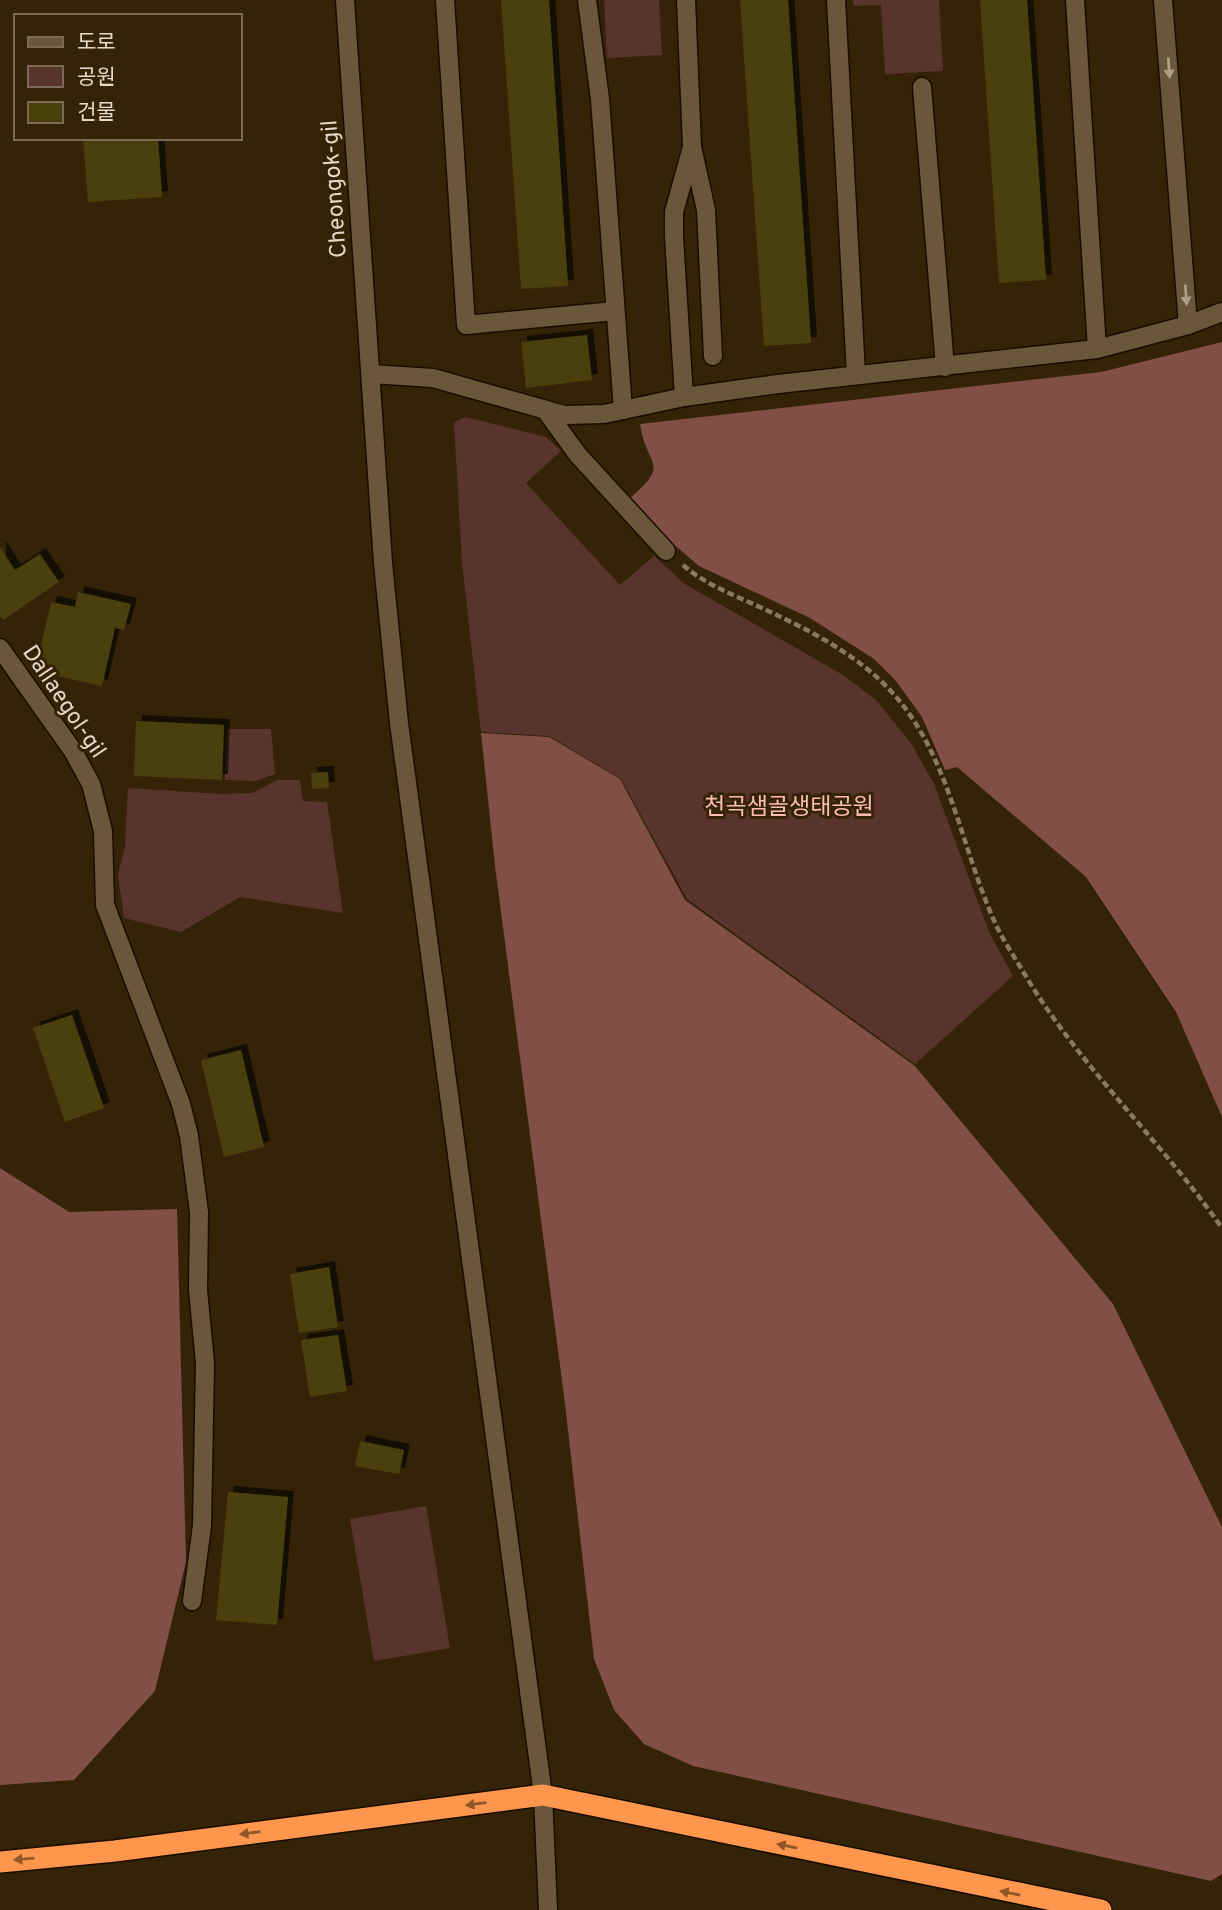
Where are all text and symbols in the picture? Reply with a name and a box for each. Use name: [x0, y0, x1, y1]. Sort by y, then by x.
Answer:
legend: [14, 14, 242, 140]
text: 도로: [77, 30, 116, 57]
one-way arrow: [1164, 57, 1175, 79]
text: 공원: [77, 65, 116, 92]
text: 건물: [77, 100, 116, 127]
street label: Cheongok-gil: [316, 119, 355, 259]
one-way arrow: [1181, 284, 1192, 306]
street label: Dallaegol-gil: [14, 640, 111, 765]
park label: 천곡샘골생태공원: [704, 794, 874, 823]
one-way arrow: [465, 1798, 487, 1809]
one-way arrow: [239, 1828, 261, 1839]
one-way arrow: [776, 1840, 798, 1851]
one-way arrow: [13, 1854, 35, 1865]
one-way arrow: [999, 1887, 1021, 1898]

